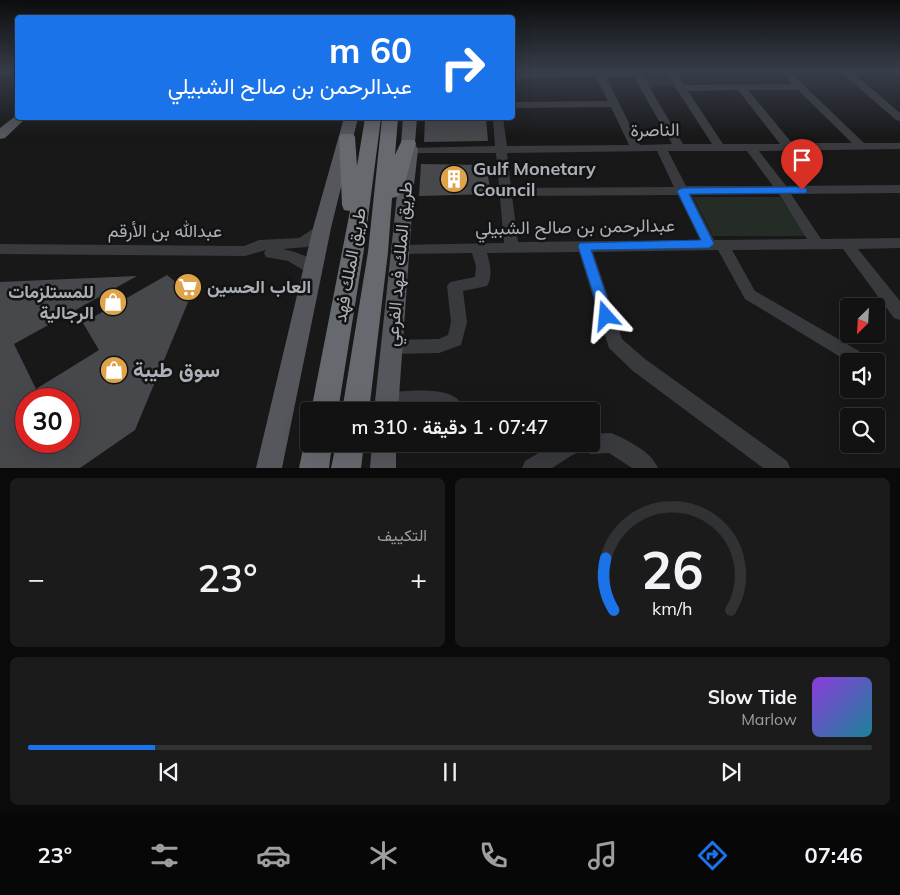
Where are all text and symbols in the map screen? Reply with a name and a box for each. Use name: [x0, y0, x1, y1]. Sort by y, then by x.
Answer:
text: 60 m: [329, 28, 412, 72]
icon: right: [430, 35, 495, 100]
text: عبدالرحمن بن صالح الشبيلي: [168, 72, 412, 100]
street label: الناصرة: [630, 118, 680, 141]
pin: [781, 139, 823, 190]
icon: arrive: [788, 146, 816, 174]
place label: Gulf Monetary Council: [473, 157, 596, 201]
building icon: Gulf Monetary Council: [439, 164, 469, 194]
street label: طريق الملك فهد الفرعي: [380, 180, 421, 348]
street label: طريق الملك فهد: [328, 206, 371, 324]
street label: عبدالرحمن بن صالح الشبيلي: [475, 213, 675, 244]
street label: عبدالله بن الأرقم: [108, 219, 222, 243]
supermarket icon: العاب الحسين: [173, 272, 203, 302]
place label: العاب الحسين: [207, 275, 311, 298]
place label: للمستلزمات الرجالية: [8, 280, 94, 324]
shop icon: للمستلزمات الرجالية: [98, 287, 128, 317]
position arrow: [579, 289, 631, 341]
north arrow: [840, 298, 885, 342]
map controls: [840, 298, 885, 453]
button: sound: [840, 353, 885, 398]
shop icon: سوق طيبة: [99, 355, 129, 385]
place label: سوق طيبة: [133, 356, 220, 383]
speed limit sign: 30: [15, 388, 80, 453]
button: search: [840, 408, 885, 453]
text: 07:47 · 1 دقيقة · 310 m: [352, 415, 548, 439]
text: التكييف: [377, 525, 427, 545]
text: 26: [641, 537, 704, 602]
text: 23°: [198, 554, 257, 602]
text: −: [28, 561, 45, 596]
text: +: [410, 561, 427, 596]
text: km/h: [652, 597, 693, 619]
text: Slow Tide: [708, 685, 797, 709]
text: Marlow: [741, 709, 797, 729]
icon: previous: [155, 758, 183, 786]
icon: pause: [436, 758, 464, 786]
icon: next: [717, 758, 745, 786]
icon: filters: [147, 838, 182, 873]
icon: car: [256, 838, 291, 873]
icon: climate: [366, 838, 401, 873]
icon: phone: [476, 838, 511, 873]
icon: music: [585, 838, 620, 873]
icon: directions: [695, 838, 730, 873]
text: 23°: [37, 841, 72, 869]
text: 07:46: [804, 841, 863, 869]

